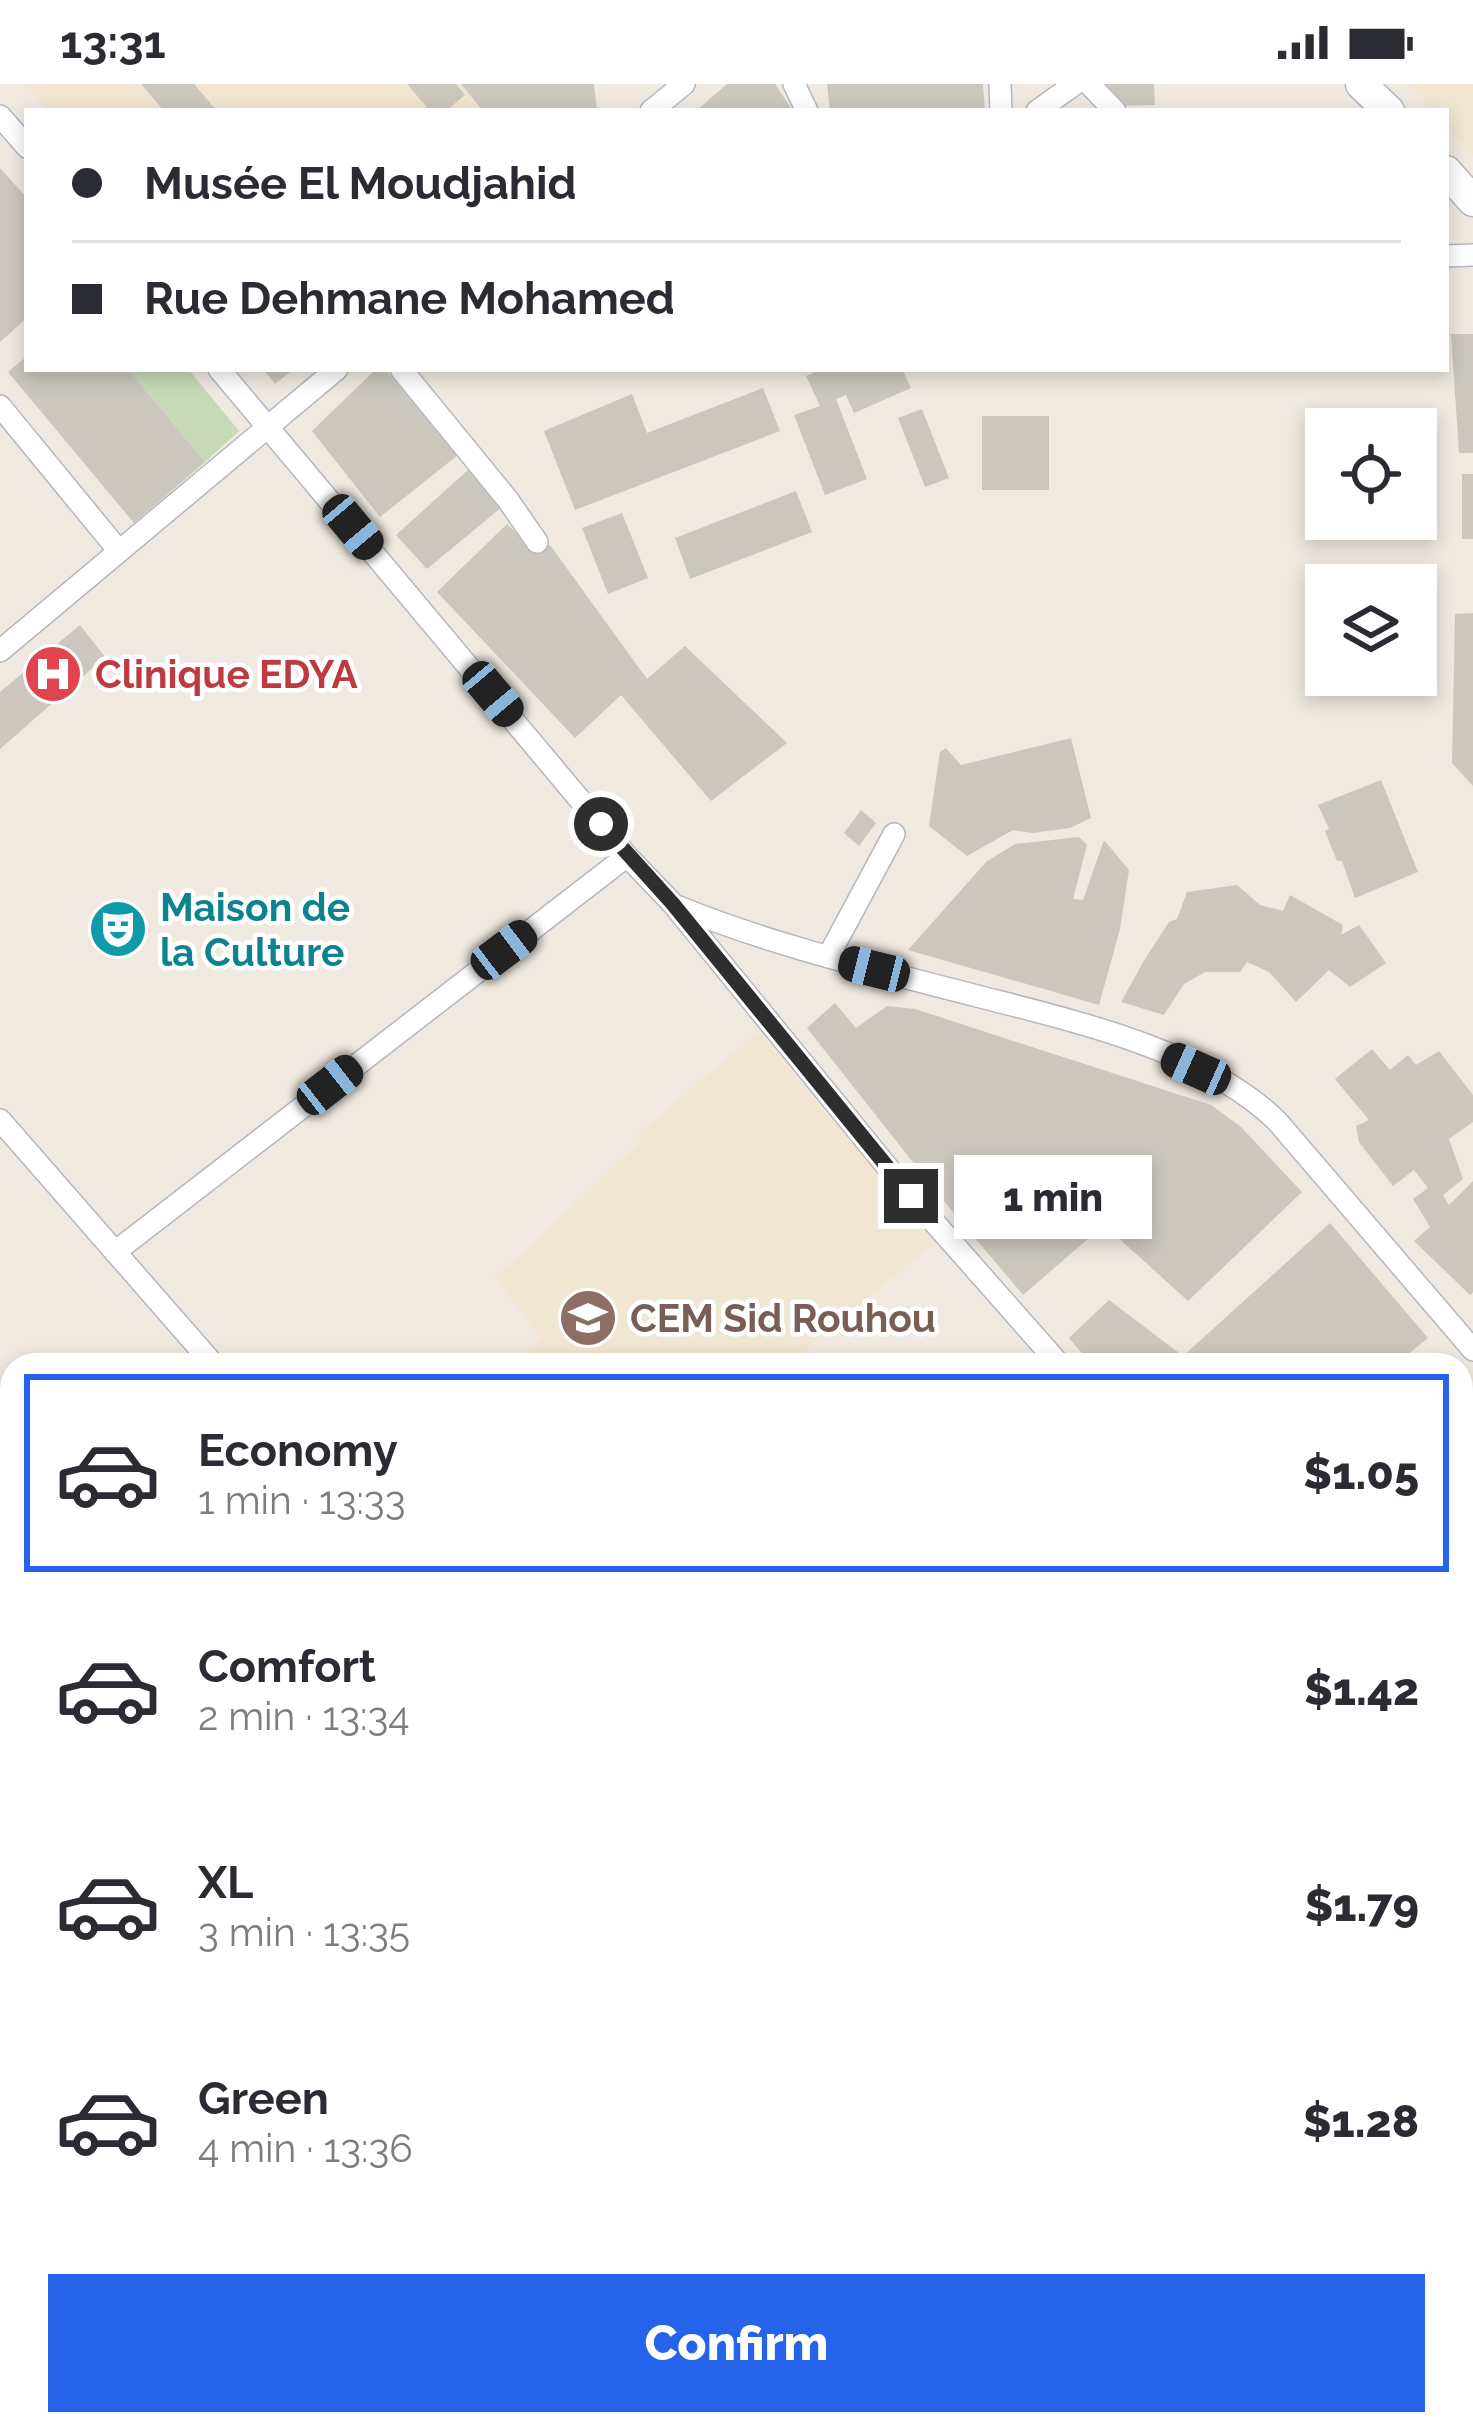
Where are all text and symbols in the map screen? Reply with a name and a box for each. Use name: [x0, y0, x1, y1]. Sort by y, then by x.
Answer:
text: 13:31: [60, 16, 166, 69]
text: Musée El Moudjahid: [144, 157, 576, 210]
text: Rue Dehmane Mohamed: [144, 272, 675, 325]
map controls: [1305, 408, 1437, 696]
button: locate: [1305, 408, 1437, 540]
car: [316, 488, 390, 566]
button: layers: [1305, 564, 1437, 696]
hospital icon: Clinique EDYA: [22, 643, 84, 705]
place label: Clinique EDYA: [95, 651, 359, 697]
car: [456, 655, 530, 733]
route start: [574, 797, 628, 851]
place label: Maison de la Culture: [160, 884, 350, 975]
theatre icon: Maison de la Culture: [87, 898, 149, 960]
car: [464, 914, 544, 986]
car: [835, 943, 913, 995]
car: [1156, 1038, 1236, 1100]
car: [291, 1049, 369, 1121]
callout: 1 min: [953, 1154, 1151, 1238]
route end: [884, 1169, 938, 1223]
text: 1 min: [1003, 1174, 1103, 1220]
school or university icon: CEM Sid Rouhou: [557, 1287, 619, 1349]
place label: CEM Sid Rouhou: [630, 1295, 936, 1341]
icon: car: [54, 1419, 162, 1527]
text: Economy: [198, 1424, 398, 1477]
text: $1.05: [1303, 1447, 1419, 1500]
text: 1 min · 13:33: [198, 1477, 405, 1523]
icon: car: [54, 1635, 162, 1743]
text: Comfort: [198, 1640, 376, 1693]
text: $1.42: [1304, 1663, 1419, 1716]
text: 2 min · 13:34: [198, 1693, 410, 1739]
icon: car: [54, 1851, 162, 1959]
text: XL: [198, 1856, 253, 1909]
text: $1.79: [1304, 1879, 1419, 1932]
text: 3 min · 13:35: [198, 1909, 410, 1955]
icon: car: [54, 2067, 162, 2175]
text: Green: [198, 2072, 329, 2125]
text: $1.28: [1303, 2095, 1419, 2148]
text: 4 min · 13:36: [198, 2125, 413, 2171]
button: Confirm: [48, 2274, 1425, 2412]

